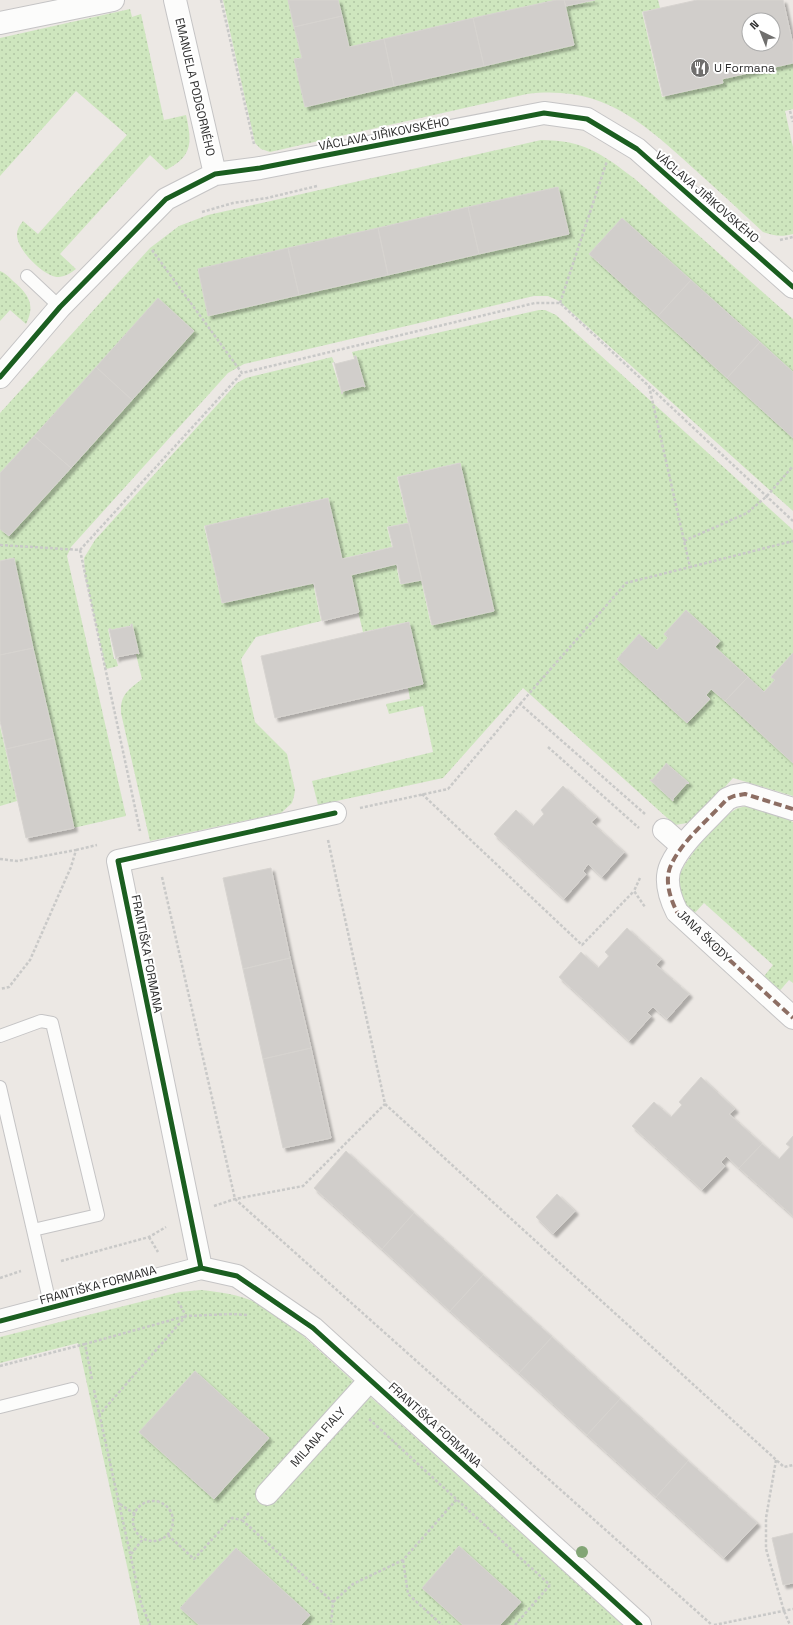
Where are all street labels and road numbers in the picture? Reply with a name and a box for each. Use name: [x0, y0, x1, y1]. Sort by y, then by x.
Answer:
street label: EMANUELA PODGORNÉHO: [171, 16, 219, 158]
street label: VÁCLAVA JIŘIKOVSKÉHO: [317, 113, 451, 155]
street label: VÁCLAVA JIŘIKOVSKÉHO: [652, 147, 762, 247]
street label: FRANTIŠKA FORMANA: [128, 893, 166, 1015]
street label: JANA ŠKODY: [673, 906, 735, 966]
street label: FRANTIŠKA FORMANA: [38, 1262, 159, 1308]
street label: FRANTIŠKA FORMANA: [385, 1379, 485, 1471]
street label: MILANA FIALY: [287, 1403, 350, 1470]

